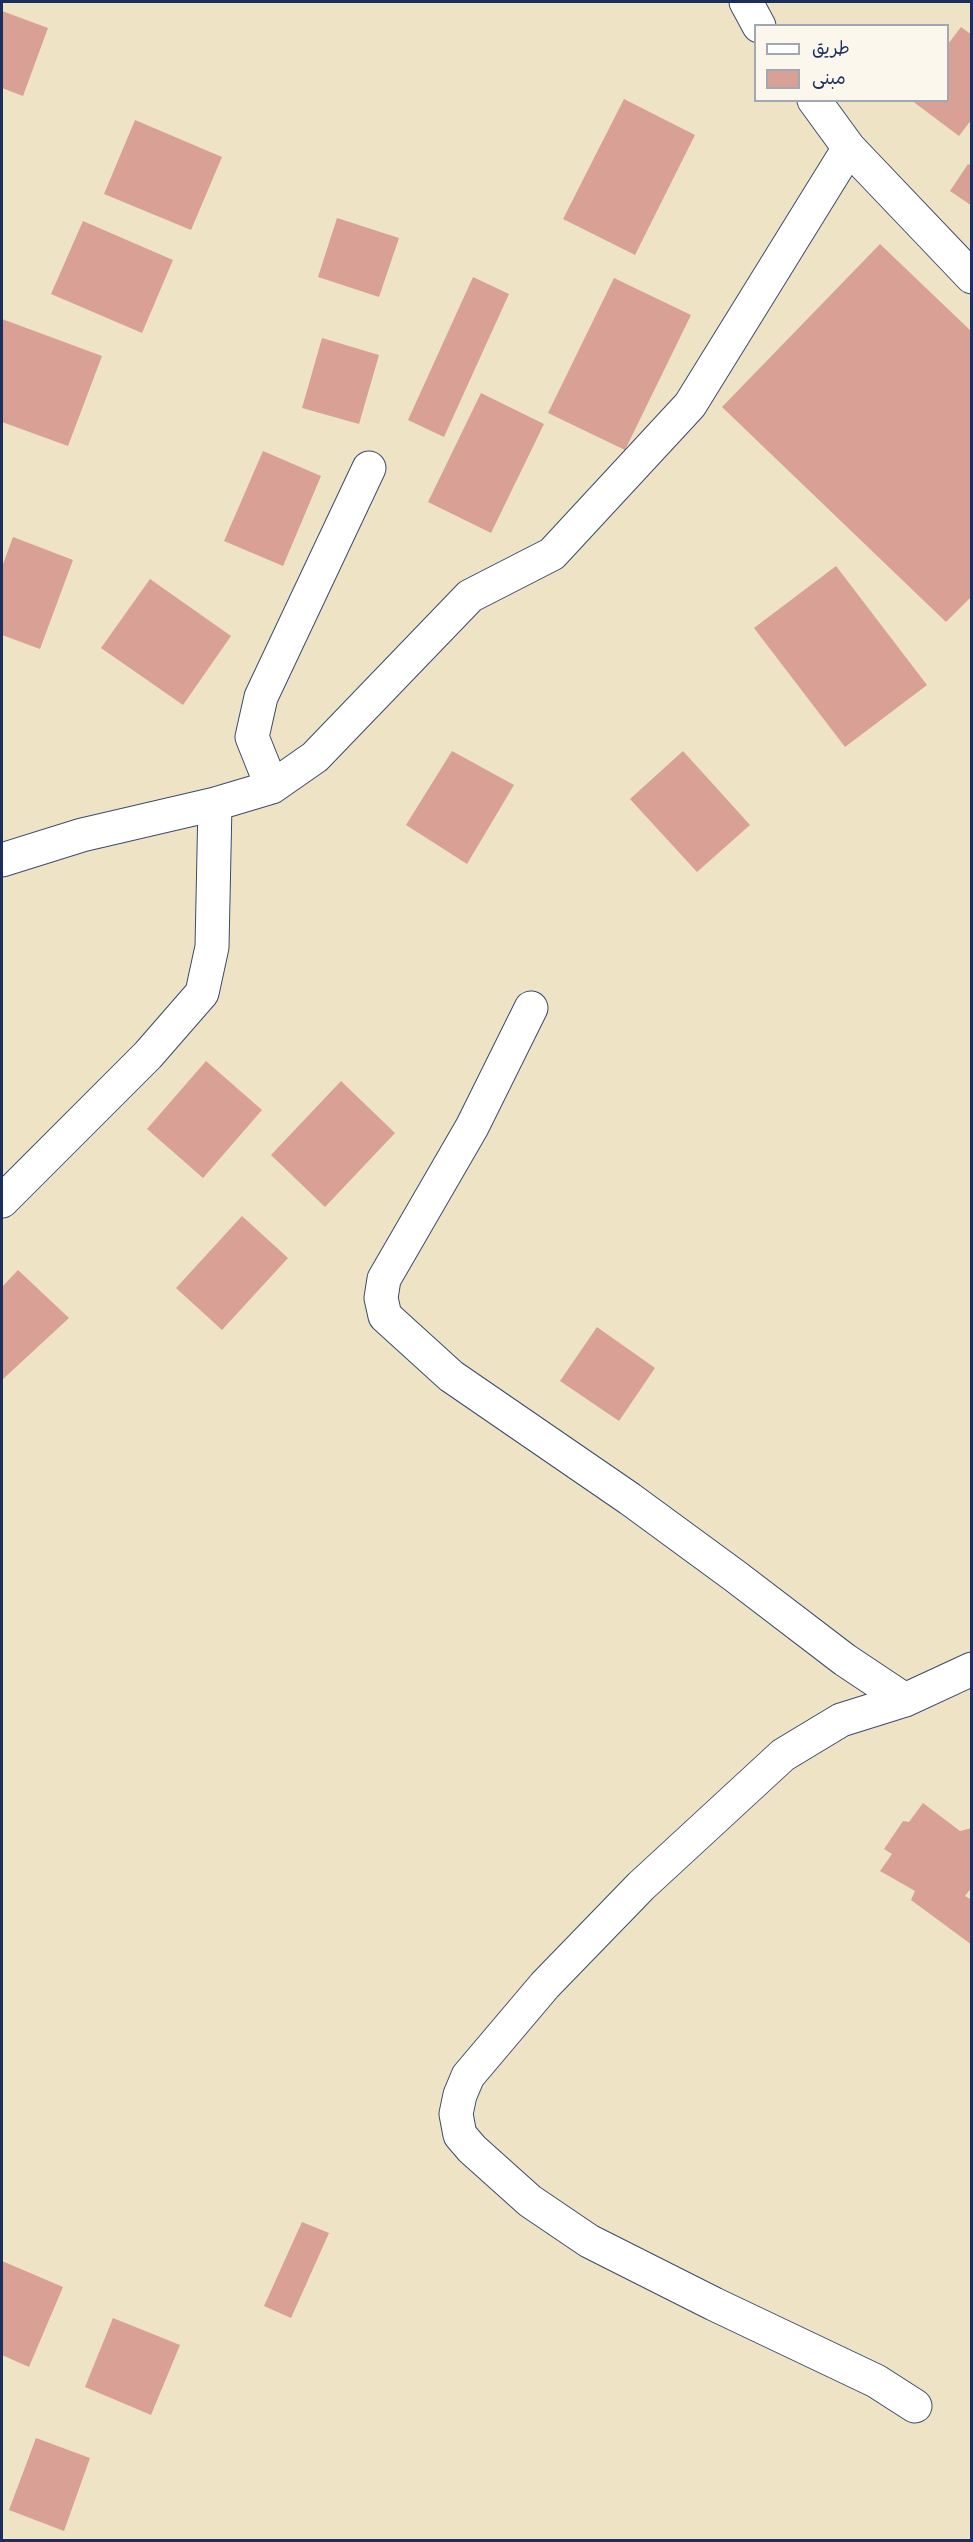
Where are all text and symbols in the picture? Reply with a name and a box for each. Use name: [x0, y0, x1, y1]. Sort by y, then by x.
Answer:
legend: [754, 24, 949, 102]
text: طريق: [812, 40, 850, 61]
text: مبنى: [812, 70, 846, 91]

